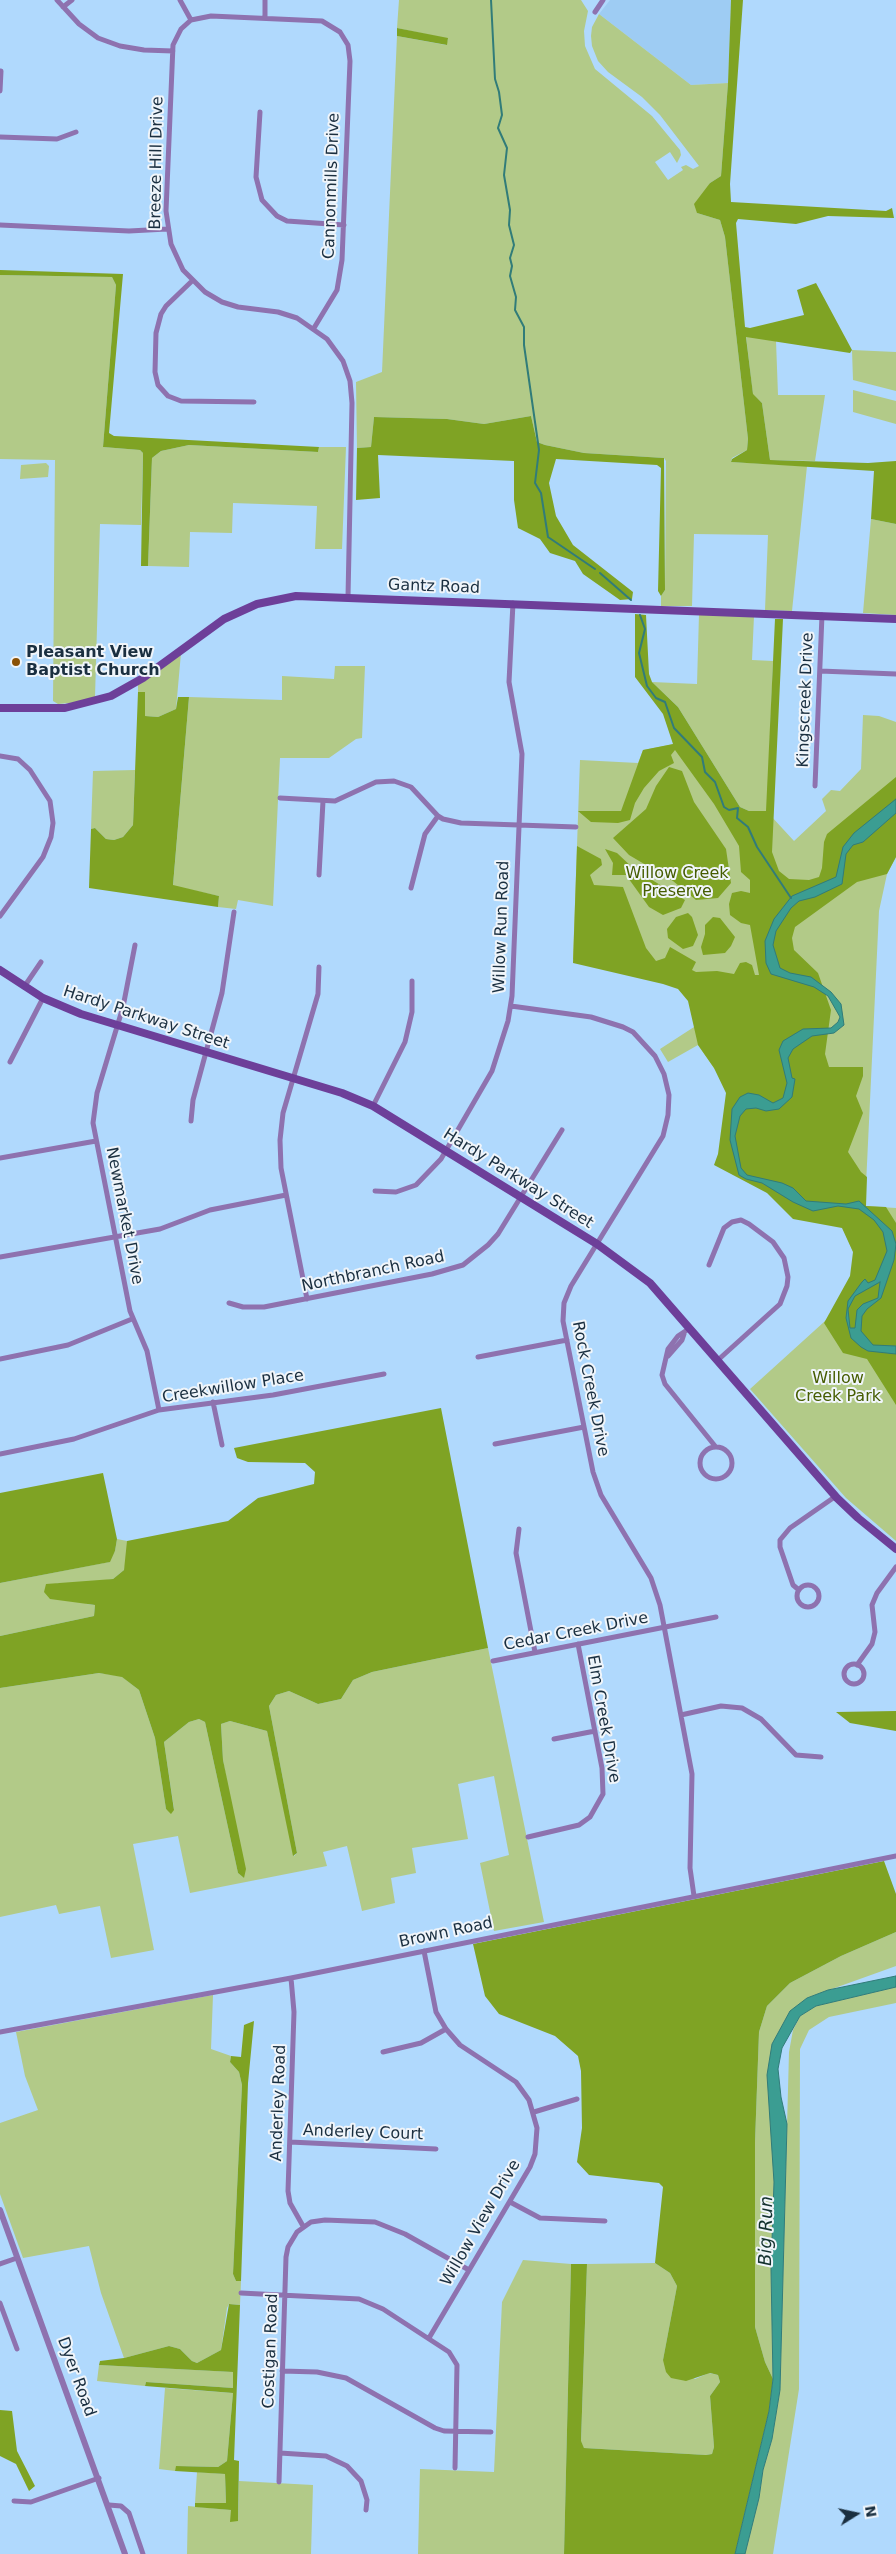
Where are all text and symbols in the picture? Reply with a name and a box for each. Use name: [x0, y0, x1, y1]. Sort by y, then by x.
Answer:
street label: Breeze Hill Drive: [146, 96, 168, 230]
street label: Cannonmills Drive: [320, 113, 344, 259]
street label: Gantz Road: [388, 576, 480, 598]
street label: Kingscreek Drive: [794, 632, 818, 768]
place label: Pleasant View Baptist Church: [26, 643, 160, 681]
marker: Pleasant View Baptist Church: [10, 656, 22, 668]
street label: Willow Run Road: [490, 860, 514, 994]
park label: Willow Creek Preserve: [625, 864, 729, 902]
street label: Hardy Parkway Street: [61, 982, 231, 1054]
street label: Hardy Parkway Street: [439, 1125, 597, 1233]
street label: Newmarket Drive: [101, 1146, 147, 1286]
street label: Northbranch Road: [300, 1247, 446, 1297]
street label: Rock Creek Drive: [567, 1320, 613, 1458]
street label: Creekwillow Place: [161, 1366, 305, 1408]
park label: Willow Creek Park: [795, 1369, 881, 1407]
street label: Cedar Creek Drive: [502, 1609, 650, 1655]
street label: Elm Creek Drive: [582, 1654, 624, 1784]
street label: Brown Road: [397, 1914, 495, 1952]
street label: Anderley Road: [267, 2044, 291, 2162]
street label: Anderley Court: [302, 2121, 424, 2145]
street label: Willow View Drive: [437, 2157, 525, 2289]
water label: Big Run: [756, 2196, 778, 2266]
street label: Costigan Road: [259, 2293, 283, 2409]
street label: Dyer Road: [53, 2335, 99, 2419]
north arrow: [831, 2489, 881, 2539]
text: N: [862, 2504, 880, 2519]

